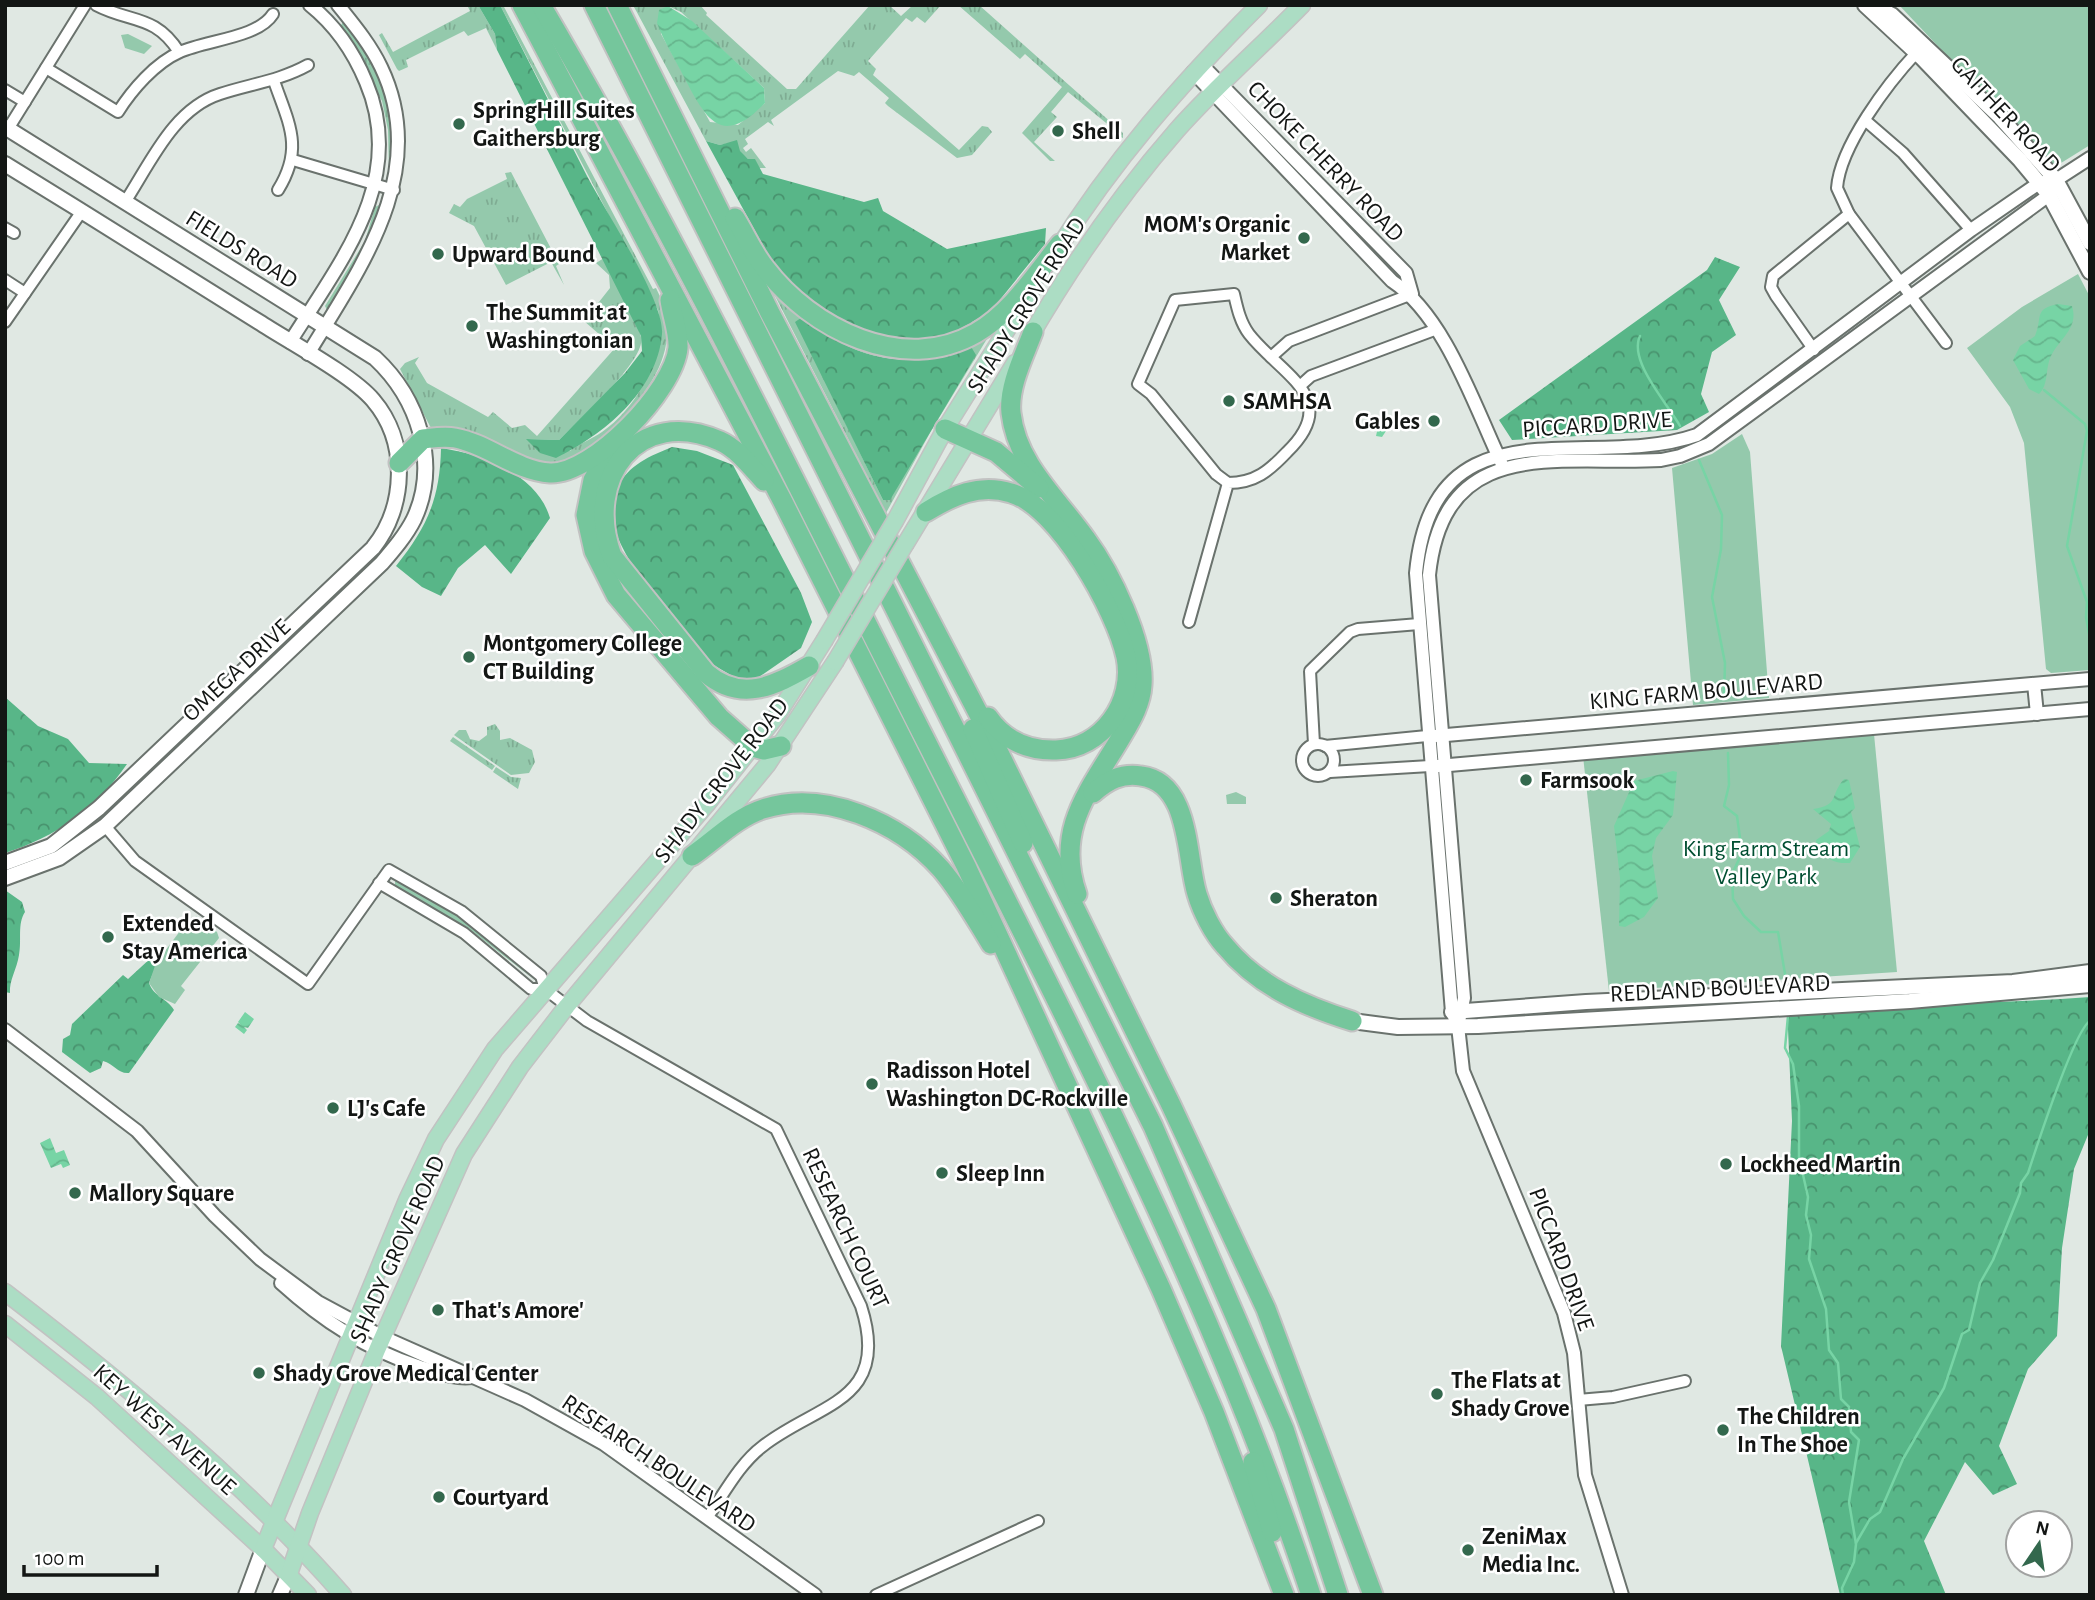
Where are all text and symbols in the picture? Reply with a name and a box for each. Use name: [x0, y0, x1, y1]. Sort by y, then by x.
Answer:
street label: GAITHER ROAD: [1946, 52, 2065, 177]
street label: CHOKE CHERRY ROAD: [1243, 77, 1408, 247]
place label: SpringHill Suites Gaithersburg: [473, 99, 635, 151]
marker: SpringHill Suites Gaithersburg: [451, 116, 467, 132]
place label: Shell: [1072, 120, 1120, 144]
marker: Shell: [1050, 123, 1066, 139]
street label: FIELDS ROAD: [181, 206, 301, 294]
place label: MOM's Organic Market: [1144, 213, 1290, 265]
street label: SHADY GROVE ROAD: [963, 214, 1090, 397]
marker: MOM's Organic Market: [1296, 230, 1312, 246]
place label: Upward Bound: [452, 243, 595, 267]
marker: Upward Bound: [430, 246, 446, 262]
place label: The Summit at Washingtonian: [486, 301, 634, 353]
marker: The Summit at Washingtonian: [464, 318, 480, 334]
place label: SAMHSA: [1243, 390, 1332, 414]
marker: SAMHSA: [1221, 393, 1237, 409]
street label: PICCARD DRIVE: [1521, 408, 1673, 442]
place label: Gables: [1355, 410, 1420, 434]
marker: Gables: [1426, 413, 1442, 429]
street label: OMEGA DRIVE: [178, 615, 295, 726]
place label: Montgomery College CT Building: [483, 632, 682, 684]
marker: Montgomery College CT Building: [461, 649, 477, 665]
street label: KING FARM BOULEVARD: [1588, 670, 1824, 714]
street label: SHADY GROVE ROAD: [650, 694, 793, 867]
place label: Farmsook: [1540, 769, 1634, 793]
marker: Farmsook: [1518, 772, 1534, 788]
park label: King Farm Stream Valley Park: [1683, 837, 1849, 889]
place label: Sheraton: [1290, 887, 1378, 911]
marker: Sheraton: [1268, 890, 1284, 906]
place label: Extended Stay America: [122, 912, 248, 964]
marker: Extended Stay America: [100, 929, 116, 945]
street label: REDLAND BOULEVARD: [1609, 971, 1831, 1007]
place label: Radisson Hotel Washington DC-Rockville: [886, 1059, 1128, 1111]
marker: Radisson Hotel Washington DC-Rockville: [864, 1076, 880, 1092]
place label: LJ's Cafe: [347, 1097, 425, 1121]
marker: LJ's Cafe: [325, 1100, 341, 1116]
street label: RESEARCH COURT: [797, 1144, 893, 1313]
street label: SHADY GROVE ROAD: [346, 1152, 450, 1346]
place label: Lockheed Martin: [1740, 1153, 1901, 1177]
marker: Lockheed Martin: [1718, 1156, 1734, 1172]
place label: Sleep Inn: [956, 1162, 1045, 1186]
marker: Sleep Inn: [934, 1165, 950, 1181]
place label: Mallory Square: [89, 1182, 234, 1206]
marker: Mallory Square: [67, 1185, 83, 1201]
street label: PICCARD DRIVE: [1524, 1185, 1598, 1334]
place label: That's Amore': [452, 1299, 584, 1323]
marker: That's Amore': [430, 1302, 446, 1318]
street label: KEY WEST AVENUE: [89, 1360, 240, 1500]
place label: Shady Grove Medical Center: [273, 1362, 539, 1386]
marker: Shady Grove Medical Center: [251, 1365, 267, 1381]
place label: The Flats at Shady Grove: [1451, 1369, 1570, 1421]
marker: The Flats at Shady Grove: [1429, 1386, 1445, 1402]
street label: RESEARCH BOULEVARD: [557, 1390, 760, 1538]
place label: The Children In The Shoe: [1737, 1405, 1860, 1457]
marker: The Children In The Shoe: [1715, 1422, 1731, 1438]
place label: Courtyard: [453, 1486, 549, 1510]
marker: Courtyard: [431, 1489, 447, 1505]
north arrow: [2004, 1509, 2074, 1579]
text: N: [2034, 1518, 2051, 1540]
place label: ZeniMax Media Inc.: [1482, 1525, 1580, 1577]
scale bar: [24, 1534, 158, 1578]
marker: ZeniMax Media Inc.: [1460, 1542, 1476, 1558]
text: 100 m: [35, 1548, 85, 1569]

